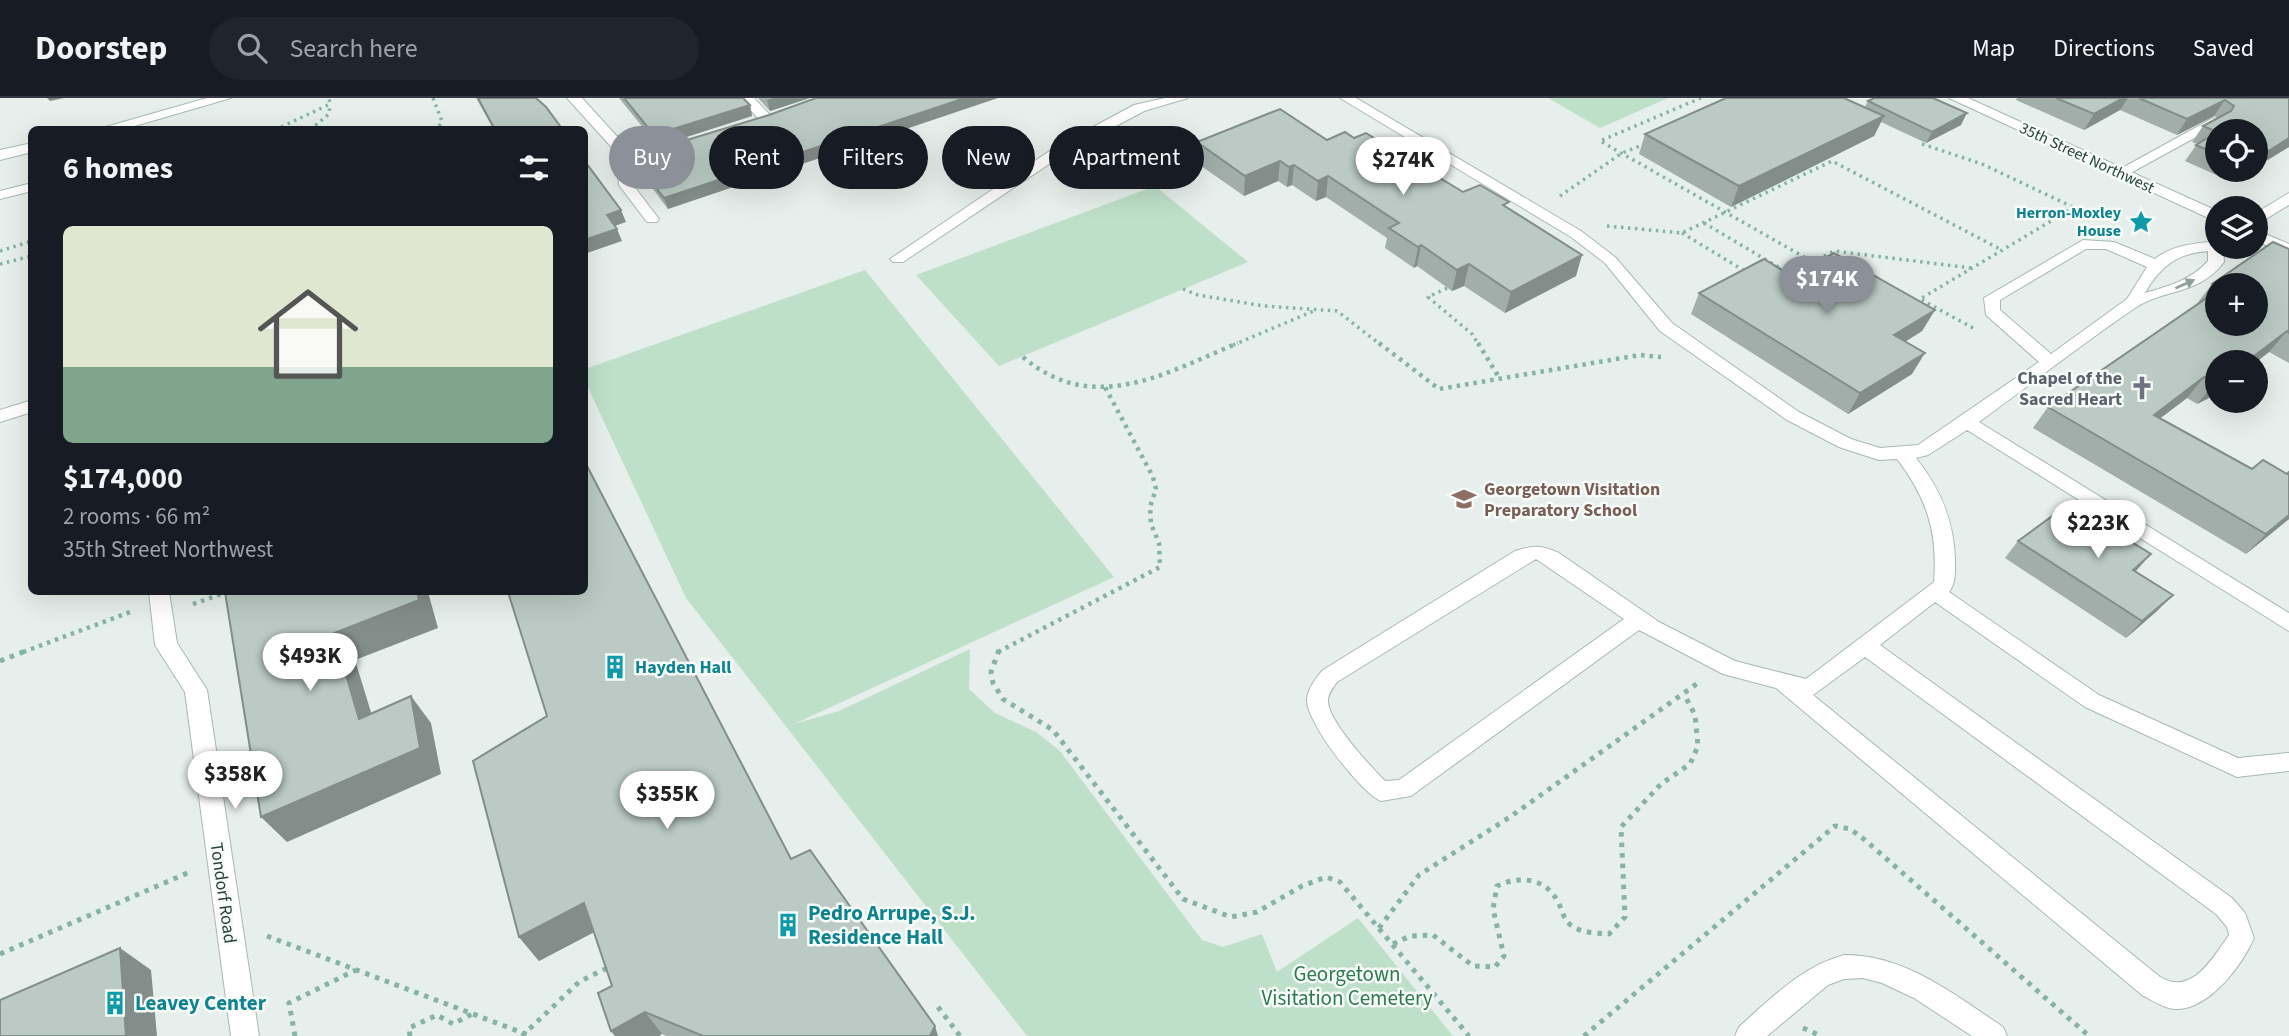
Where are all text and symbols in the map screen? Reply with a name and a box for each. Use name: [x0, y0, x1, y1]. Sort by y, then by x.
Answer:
search box: [209, 17, 699, 80]
text: Doorstep: [35, 25, 167, 72]
icon: search: [233, 29, 271, 67]
text: Search here: [289, 30, 418, 67]
text: Map: [1972, 31, 2015, 66]
text: Directions: [2053, 31, 2155, 66]
text: Saved: [2193, 31, 2254, 66]
street label: 35th Street Northwest: [2016, 117, 2159, 199]
map controls: [2205, 119, 2268, 413]
button: locate: [2205, 119, 2268, 182]
chip: Buy: [609, 126, 695, 189]
chip: Rent: [709, 126, 804, 189]
chip: Filters: [818, 126, 928, 189]
chip: New: [942, 126, 1035, 189]
chip: Apartment: [1049, 126, 1204, 189]
pin: $274K: [1354, 138, 1452, 197]
text: $274K: [1372, 143, 1434, 176]
text: 6 homes: [63, 147, 173, 190]
icon: filters: [515, 149, 553, 187]
button: layers: [2205, 196, 2268, 259]
place label: Herron-Moxley House: [2016, 202, 2122, 242]
place icon: Herron-Moxley House: [2127, 208, 2155, 236]
pin: $174K: [1778, 256, 1876, 316]
text: $174K: [1796, 262, 1858, 295]
icon: home: [245, 271, 371, 397]
button: +: [2205, 273, 2268, 336]
one-way arrow: [2175, 278, 2195, 290]
button: −: [2205, 350, 2268, 413]
place label: Chapel of the Sacred Heart: [2017, 366, 2122, 412]
church icon: Chapel of the Sacred Heart: [2128, 374, 2156, 402]
text: $174,000: [63, 457, 183, 500]
place label: Georgetown Visitation Preparatory School: [1484, 477, 1660, 523]
school or university icon: Georgetown Visitation Preparatory School: [1450, 485, 1478, 513]
text: 2 rooms · 66 m²: [63, 500, 210, 533]
pin: $223K: [2049, 500, 2147, 560]
text: $223K: [2067, 506, 2129, 539]
text: 35th Street Northwest: [63, 533, 273, 566]
pin: $493K: [261, 634, 359, 693]
text: $493K: [279, 639, 341, 672]
building icon: Hayden Hall: [601, 653, 629, 681]
place label: Hayden Hall: [635, 655, 731, 680]
pin: $358K: [186, 752, 284, 811]
text: $358K: [204, 757, 266, 790]
pin: $355K: [618, 772, 716, 831]
text: $355K: [636, 777, 698, 810]
street label: Tondorf Road: [204, 841, 242, 945]
place label: Pedro Arrupe, S.J. Residence Hall: [808, 898, 975, 952]
building icon: Pedro Arrupe, S.J. Residence Hall: [774, 911, 802, 939]
park label: Georgetown Visitation Cemetery: [1261, 959, 1433, 1013]
place label: Leavey Center: [135, 988, 267, 1018]
building icon: Leavey Center: [101, 989, 129, 1017]

